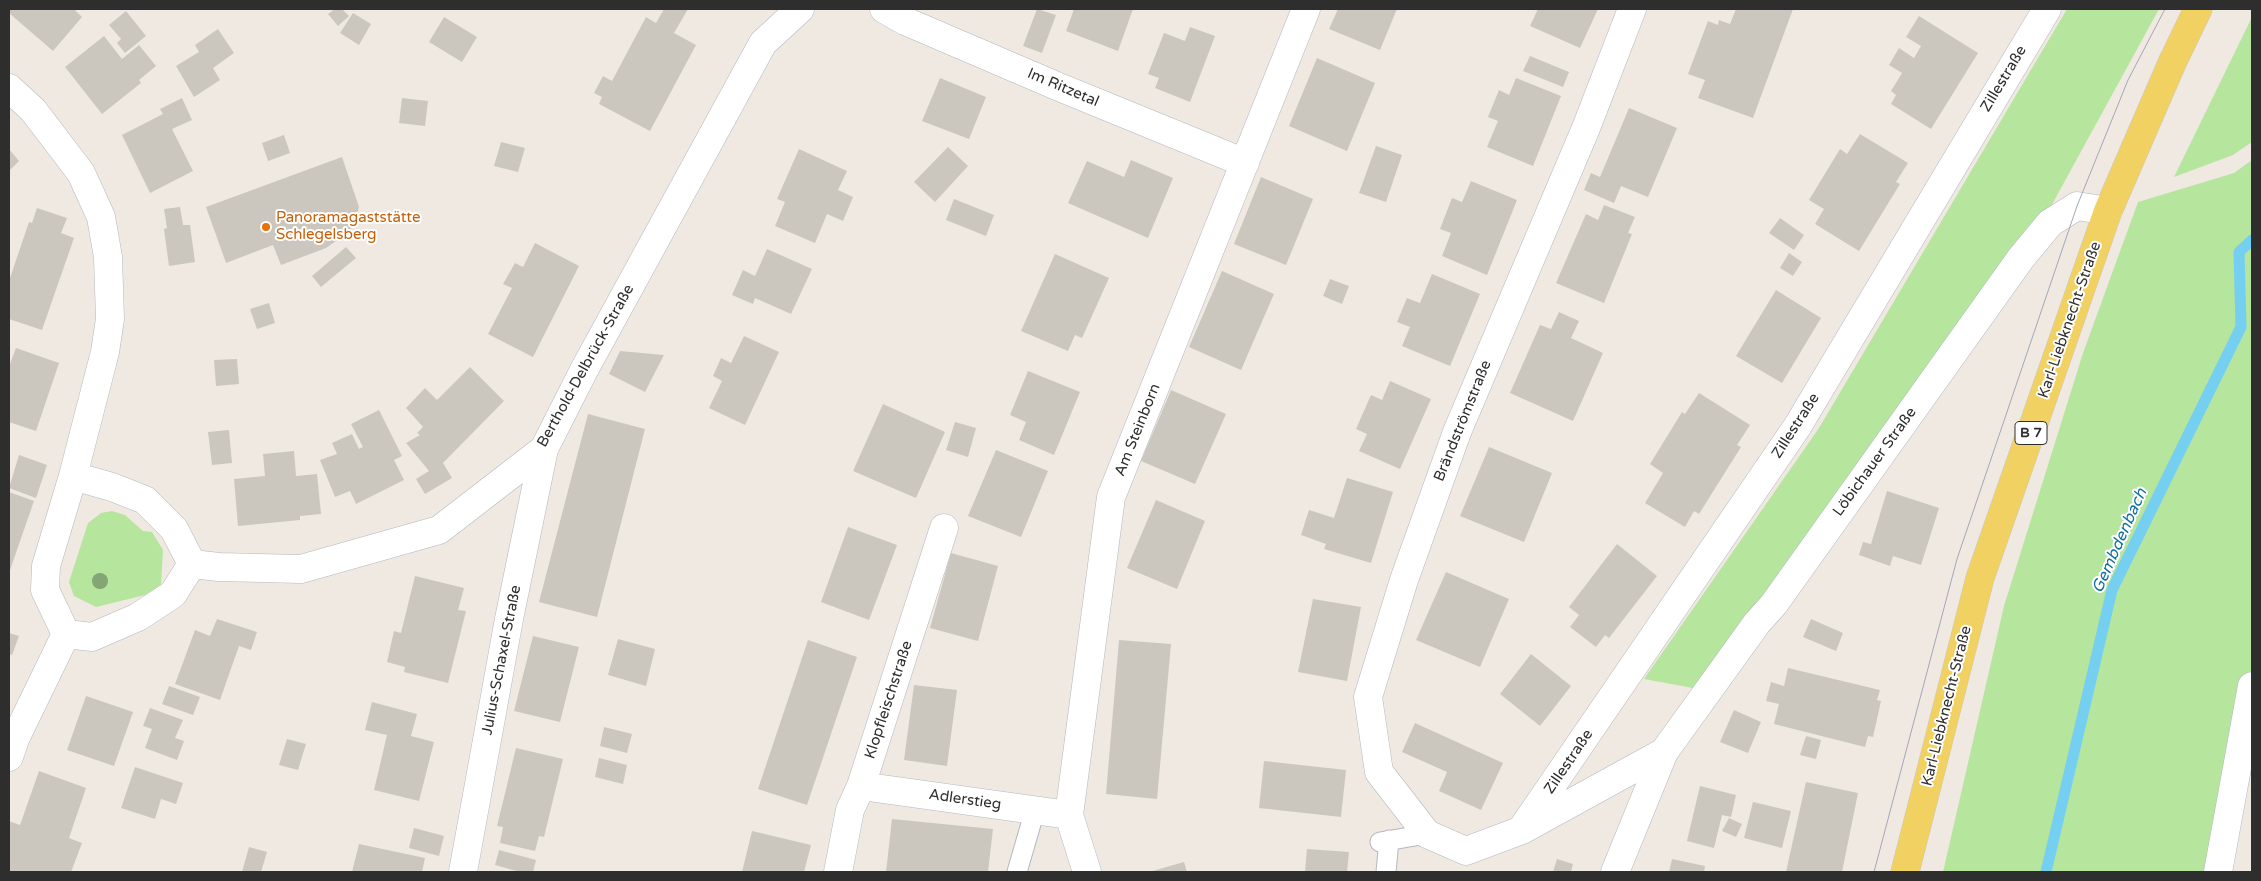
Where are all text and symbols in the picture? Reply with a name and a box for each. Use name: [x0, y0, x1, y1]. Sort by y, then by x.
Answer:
street label: Zillestraße: [1977, 43, 2031, 115]
street label: Im Ritzetal: [1025, 65, 1101, 111]
place label: Panoramagaststätte Schlegelsberg: [276, 209, 420, 244]
marker: Panoramagaststätte Schlegelsberg: [260, 221, 272, 233]
street label: Karl-Liebknecht-Straße: [2035, 239, 2105, 401]
street label: Berthold-Delbrück-Straße: [534, 282, 638, 450]
street label: Brändströmstraße: [1430, 358, 1496, 484]
street label: Am Steinborn: [1111, 381, 1165, 479]
street label: Zillestraße: [1768, 390, 1824, 462]
street label: Löbichauer Straße: [1829, 404, 1921, 520]
road number: B 7: [2015, 422, 2047, 444]
water label: Gembdenbach: [2088, 486, 2152, 596]
street label: Julius-Schaxel-Straße: [479, 584, 525, 736]
street label: Karl-Liebknecht-Straße: [1918, 624, 1976, 788]
street label: Klopfleischstraße: [861, 639, 917, 761]
street label: Zillestraße: [1541, 726, 1597, 798]
street label: Adlerstieg: [928, 786, 1002, 814]

